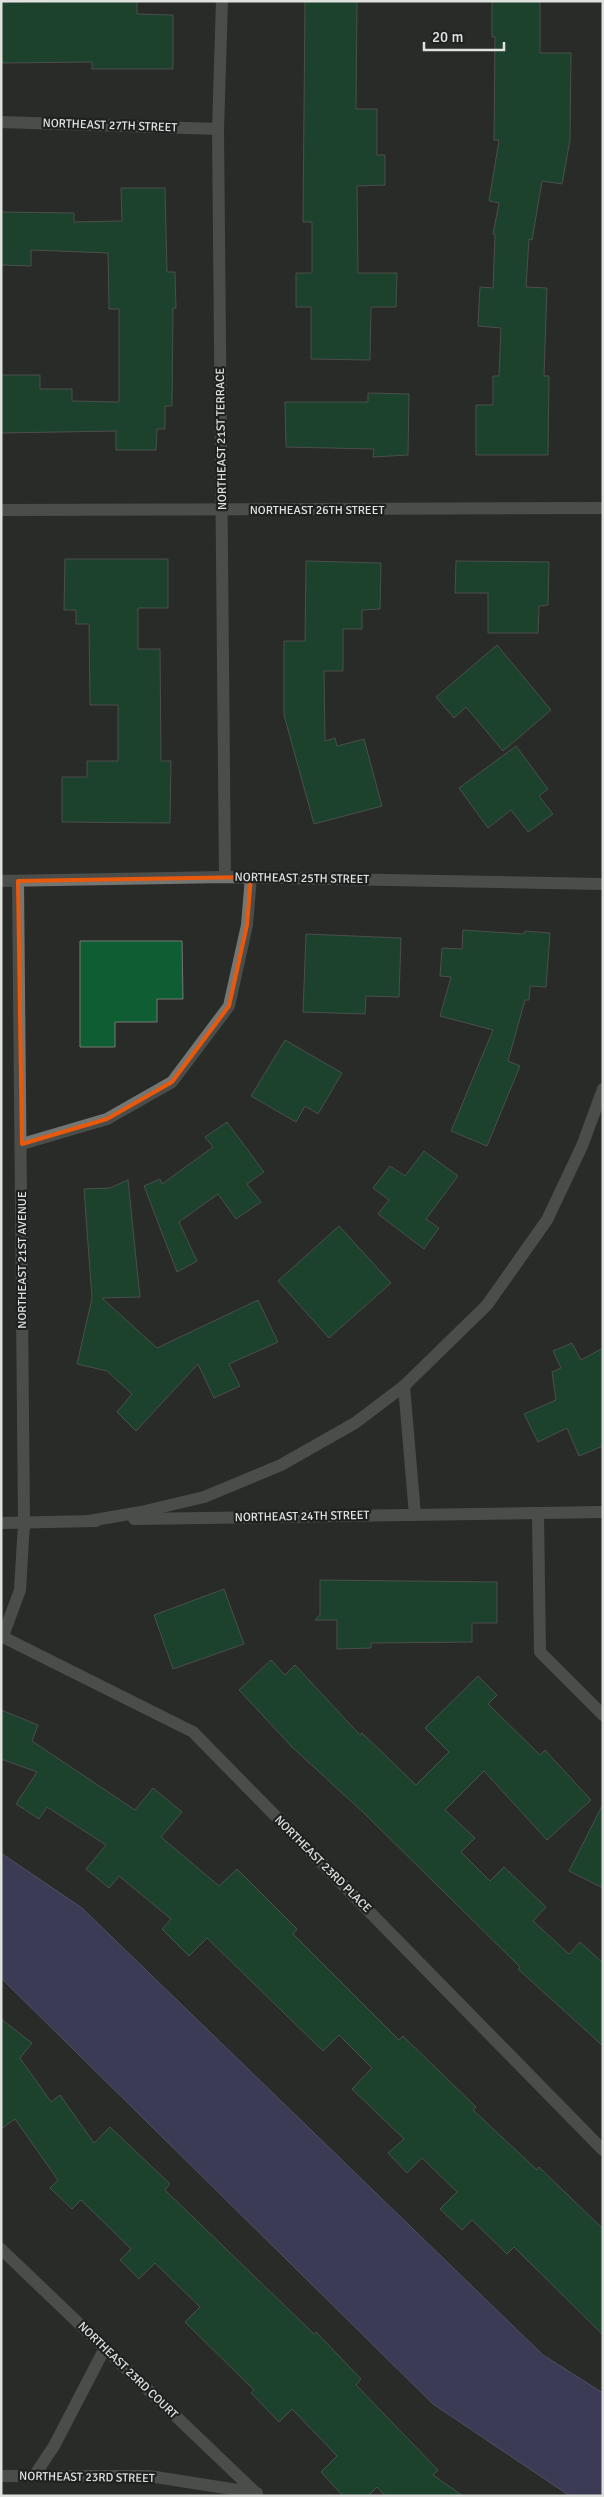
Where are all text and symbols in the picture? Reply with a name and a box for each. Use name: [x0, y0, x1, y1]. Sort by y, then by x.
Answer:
scale bar: [424, 20, 504, 52]
text: 20 m: [432, 28, 463, 46]
street label: NORTHEAST 27TH STREET: [42, 116, 178, 135]
street label: NORTHEAST 21ST TERRACE: [213, 368, 230, 510]
street label: NORTHEAST 26TH STREET: [250, 503, 384, 518]
street label: NORTHEAST 25TH STREET: [235, 870, 370, 887]
street label: NORTHEAST 21ST AVENUE: [15, 1191, 30, 1329]
street label: NORTHEAST 24TH STREET: [235, 1508, 370, 1525]
street label: NORTHEAST 23RD PLACE: [271, 1813, 374, 1916]
street label: NORTHEAST 23RD COURT: [75, 2319, 181, 2422]
street label: NORTHEAST 23RD STREET: [19, 2469, 155, 2486]

